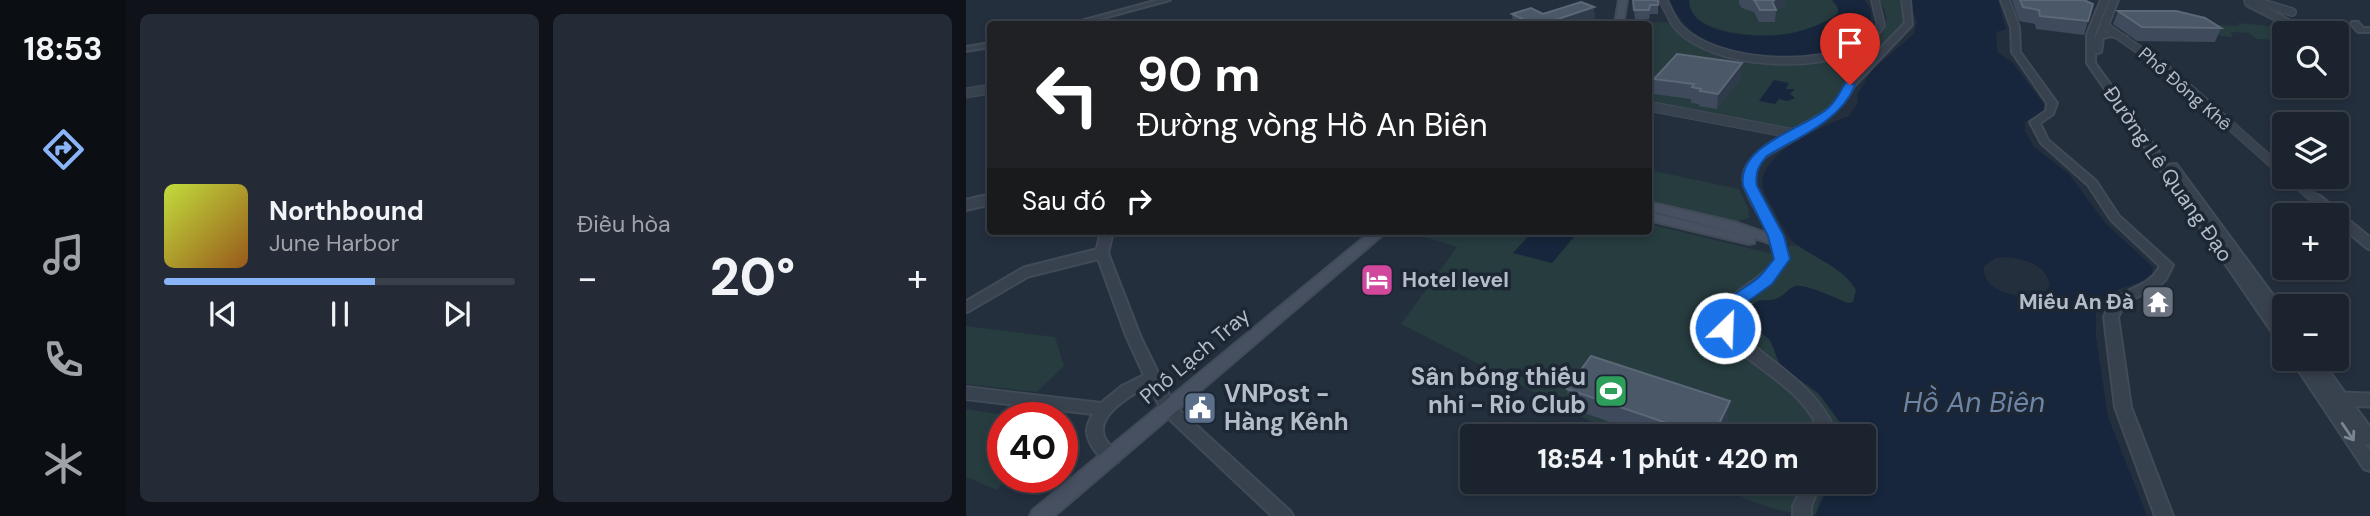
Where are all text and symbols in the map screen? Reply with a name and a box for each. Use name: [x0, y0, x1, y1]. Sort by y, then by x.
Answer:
pin: [1820, 13, 1880, 85]
map controls: [2272, 21, 2349, 371]
button: search: [2272, 21, 2349, 98]
icon: arrive: [1831, 24, 1869, 62]
text: 18:53: [23, 28, 103, 70]
text: 90 m: [1137, 42, 1260, 106]
street label: Phố Đông Khê: [2133, 42, 2237, 136]
icon: left: [1022, 49, 1113, 140]
street label: Đường Lê Quang Đạo: [2097, 81, 2239, 267]
text: Đường vòng Hồ An Biên: [1137, 104, 1488, 146]
button: layers: [2272, 112, 2349, 189]
icon: directions: [39, 125, 88, 174]
icon: right: [1120, 182, 1158, 220]
text: Sau đó: [1022, 184, 1106, 218]
text: Northbound: [269, 194, 424, 228]
button: +: [2272, 203, 2349, 280]
text: Điều hòa: [577, 209, 671, 239]
text: June Harbor: [269, 228, 399, 258]
icon: music: [39, 230, 88, 279]
text: 20°: [710, 243, 795, 311]
text: −: [577, 253, 598, 303]
text: +: [907, 253, 928, 303]
hotel icon: Hotel level: [1358, 261, 1396, 299]
place label: Hotel level: [1402, 266, 1509, 294]
temple icon: Miếu An Đà: [2139, 283, 2177, 321]
place label: Miếu An Đà: [2019, 288, 2134, 316]
position arrow: [1688, 291, 1762, 365]
button: −: [2272, 294, 2349, 371]
icon: previous: [204, 295, 242, 333]
icon: pause: [321, 295, 359, 333]
icon: next: [438, 295, 476, 333]
street label: Phố Lạch Tray: [1134, 301, 1256, 410]
icon: phone: [39, 335, 88, 384]
place label: Sân bóng thiếu nhi - Rio Club: [1411, 361, 1586, 420]
sports icon: Sân bóng thiếu nhi - Rio Club: [1592, 372, 1630, 410]
place label: VNPost - Hàng Kênh: [1224, 378, 1349, 437]
water label: Hồ An Biên: [1903, 384, 2045, 421]
public building icon: VNPost - Hàng Kênh: [1181, 389, 1219, 427]
speed limit sign: 40: [987, 402, 1078, 493]
one-way arrow: [2341, 422, 2355, 441]
icon: climate: [39, 439, 88, 488]
text: 18:54 · 1 phút · 420 m: [1538, 442, 1799, 476]

